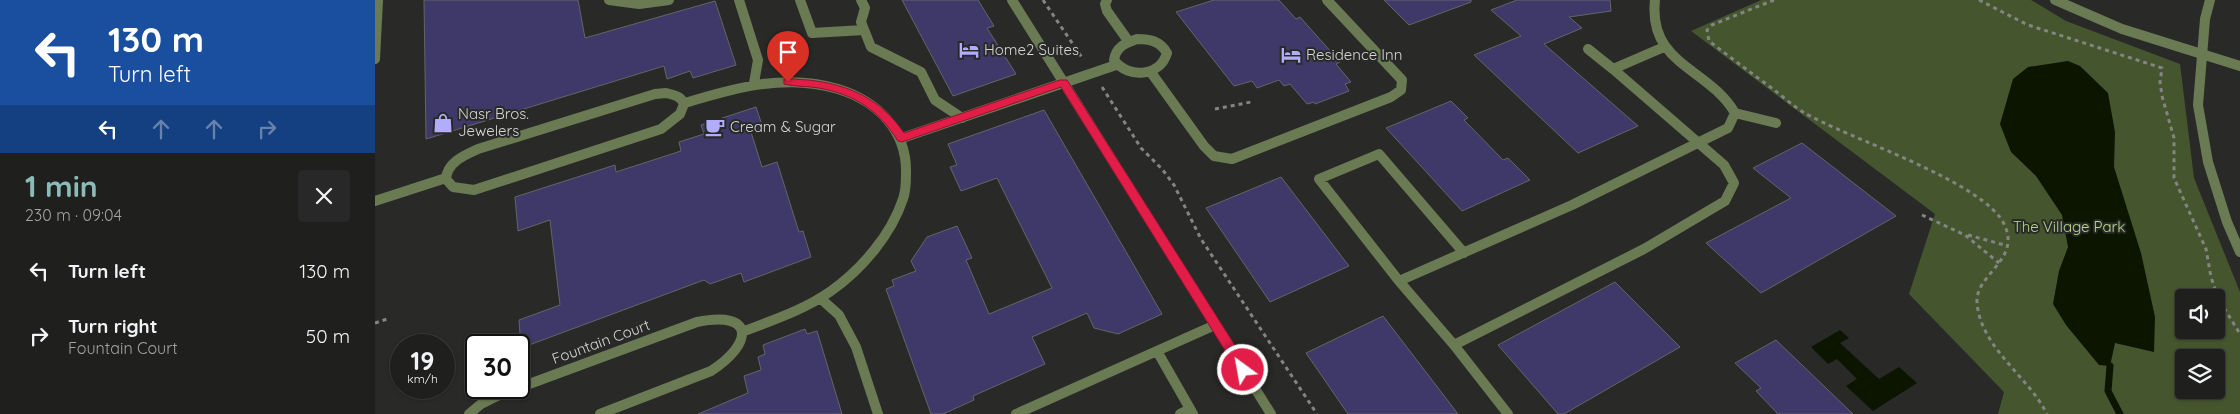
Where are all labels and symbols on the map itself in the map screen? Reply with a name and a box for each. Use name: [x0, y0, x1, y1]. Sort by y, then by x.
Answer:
pin: [767, 31, 809, 82]
hotel icon: Home2 Suites: [958, 39, 980, 61]
place label: Home2 Suites: [984, 40, 1079, 59]
hotel icon: Residence Inn: [1280, 44, 1302, 66]
place label: Residence Inn: [1306, 45, 1402, 64]
place label: Nasr Bros. Jewelers: [458, 104, 529, 140]
shop icon: Nasr Bros. Jewelers: [432, 112, 454, 134]
cafe icon: Cream & Sugar: [704, 116, 726, 138]
place label: Cream & Sugar: [730, 117, 836, 136]
park label: The Village Park: [2013, 217, 2125, 236]
street label: Fountain Court: [549, 315, 652, 368]
speed limit sign: 30: [465, 334, 530, 399]
position arrow: [1216, 343, 1268, 395]

